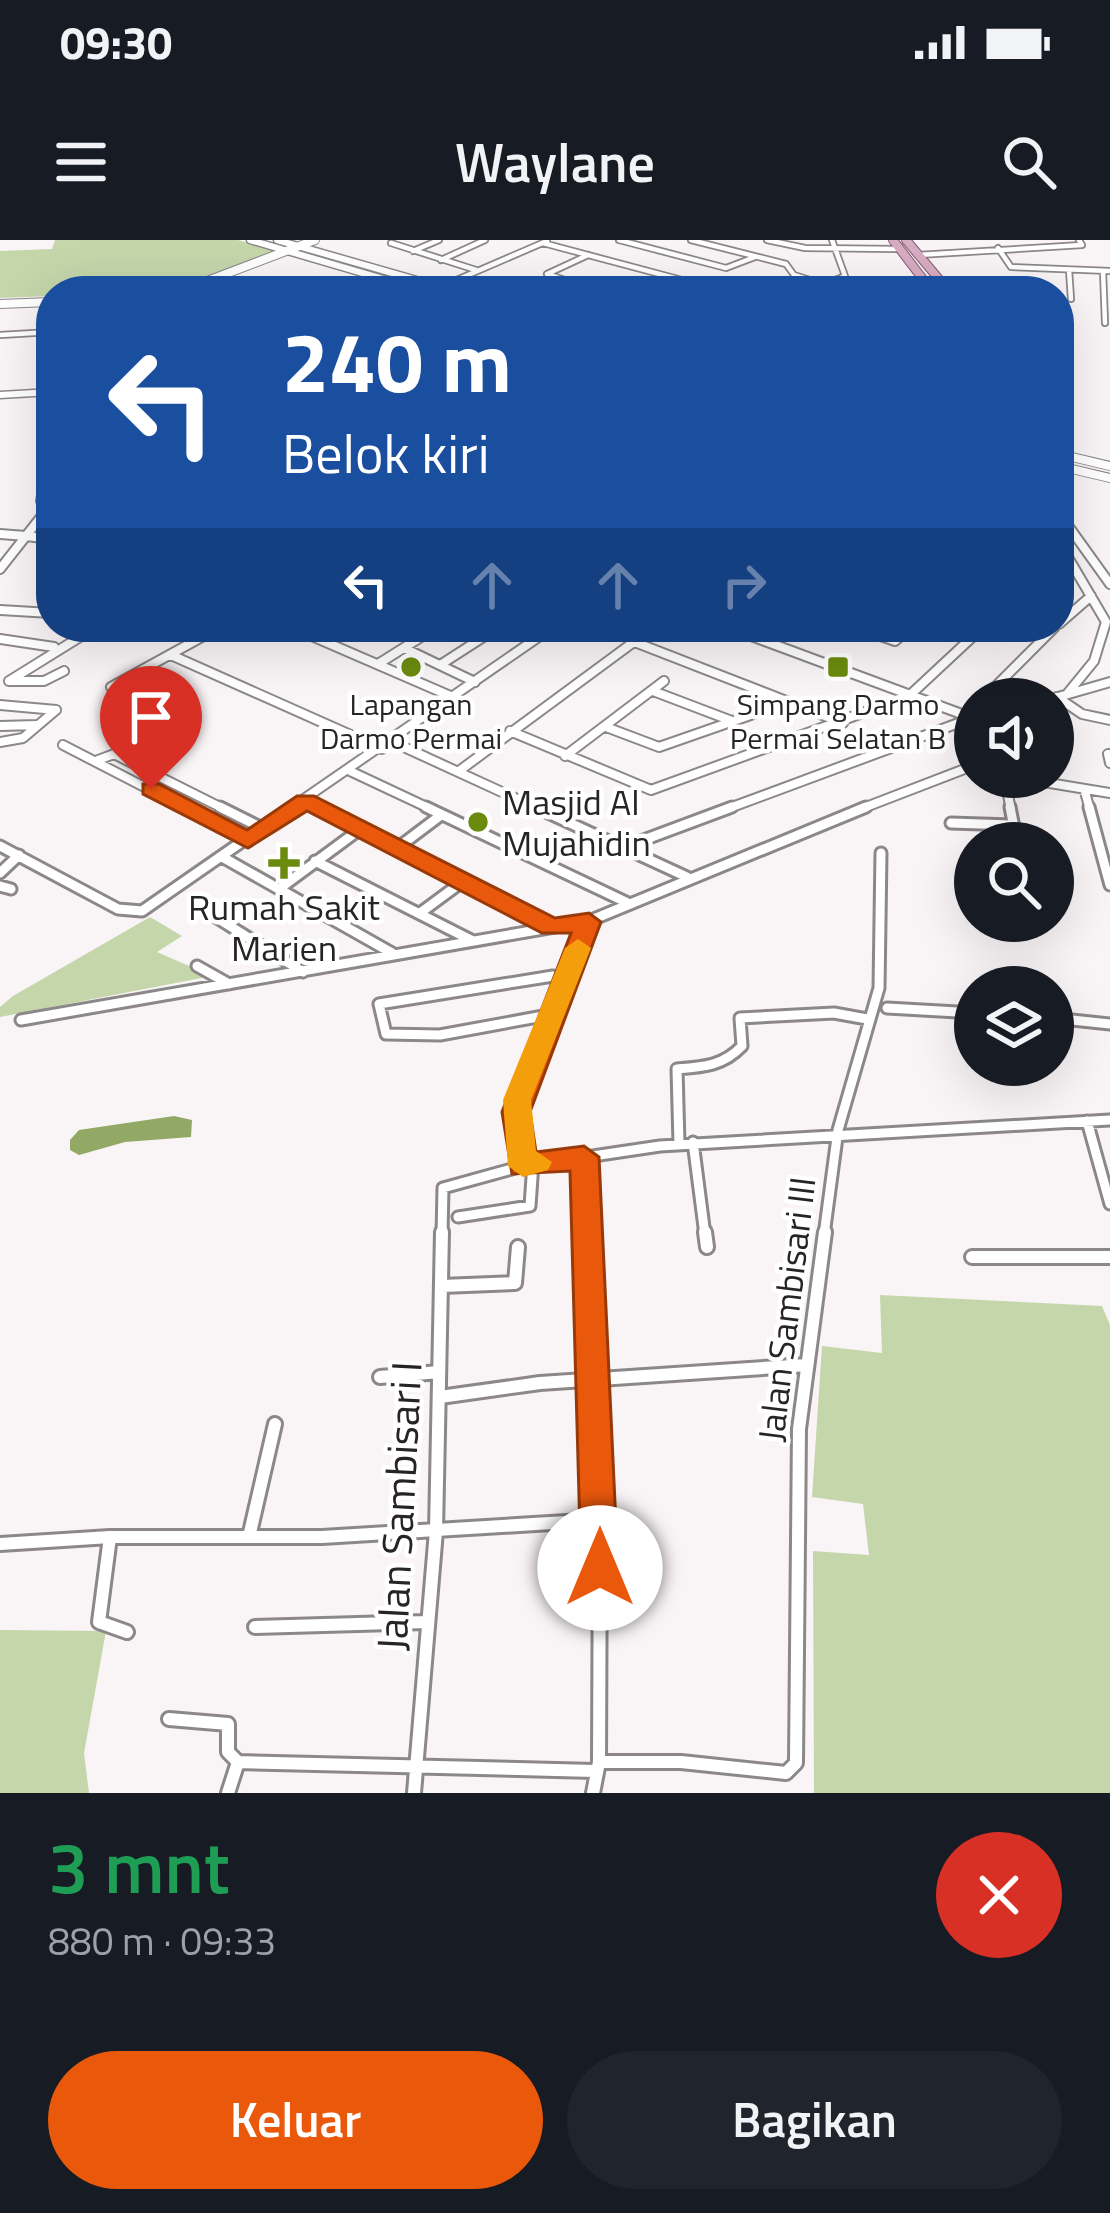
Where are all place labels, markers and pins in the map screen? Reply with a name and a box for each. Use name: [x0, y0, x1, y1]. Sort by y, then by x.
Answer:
marker: Lapangan Darmo Permai: [398, 654, 424, 680]
marker: Simpang Darmo Permai Selatan B: [825, 654, 851, 680]
pin: [100, 666, 202, 789]
place label: Lapangan Darmo Permai: [320, 681, 502, 761]
place label: Simpang Darmo Permai Selatan B: [730, 681, 946, 761]
place label: Masjid Al Mujahidin: [502, 774, 651, 870]
marker: Masjid Al Mujahidin: [465, 809, 491, 835]
marker: Rumah Sakit Marien: [268, 847, 300, 879]
place label: Rumah Sakit Marien: [188, 879, 380, 975]

